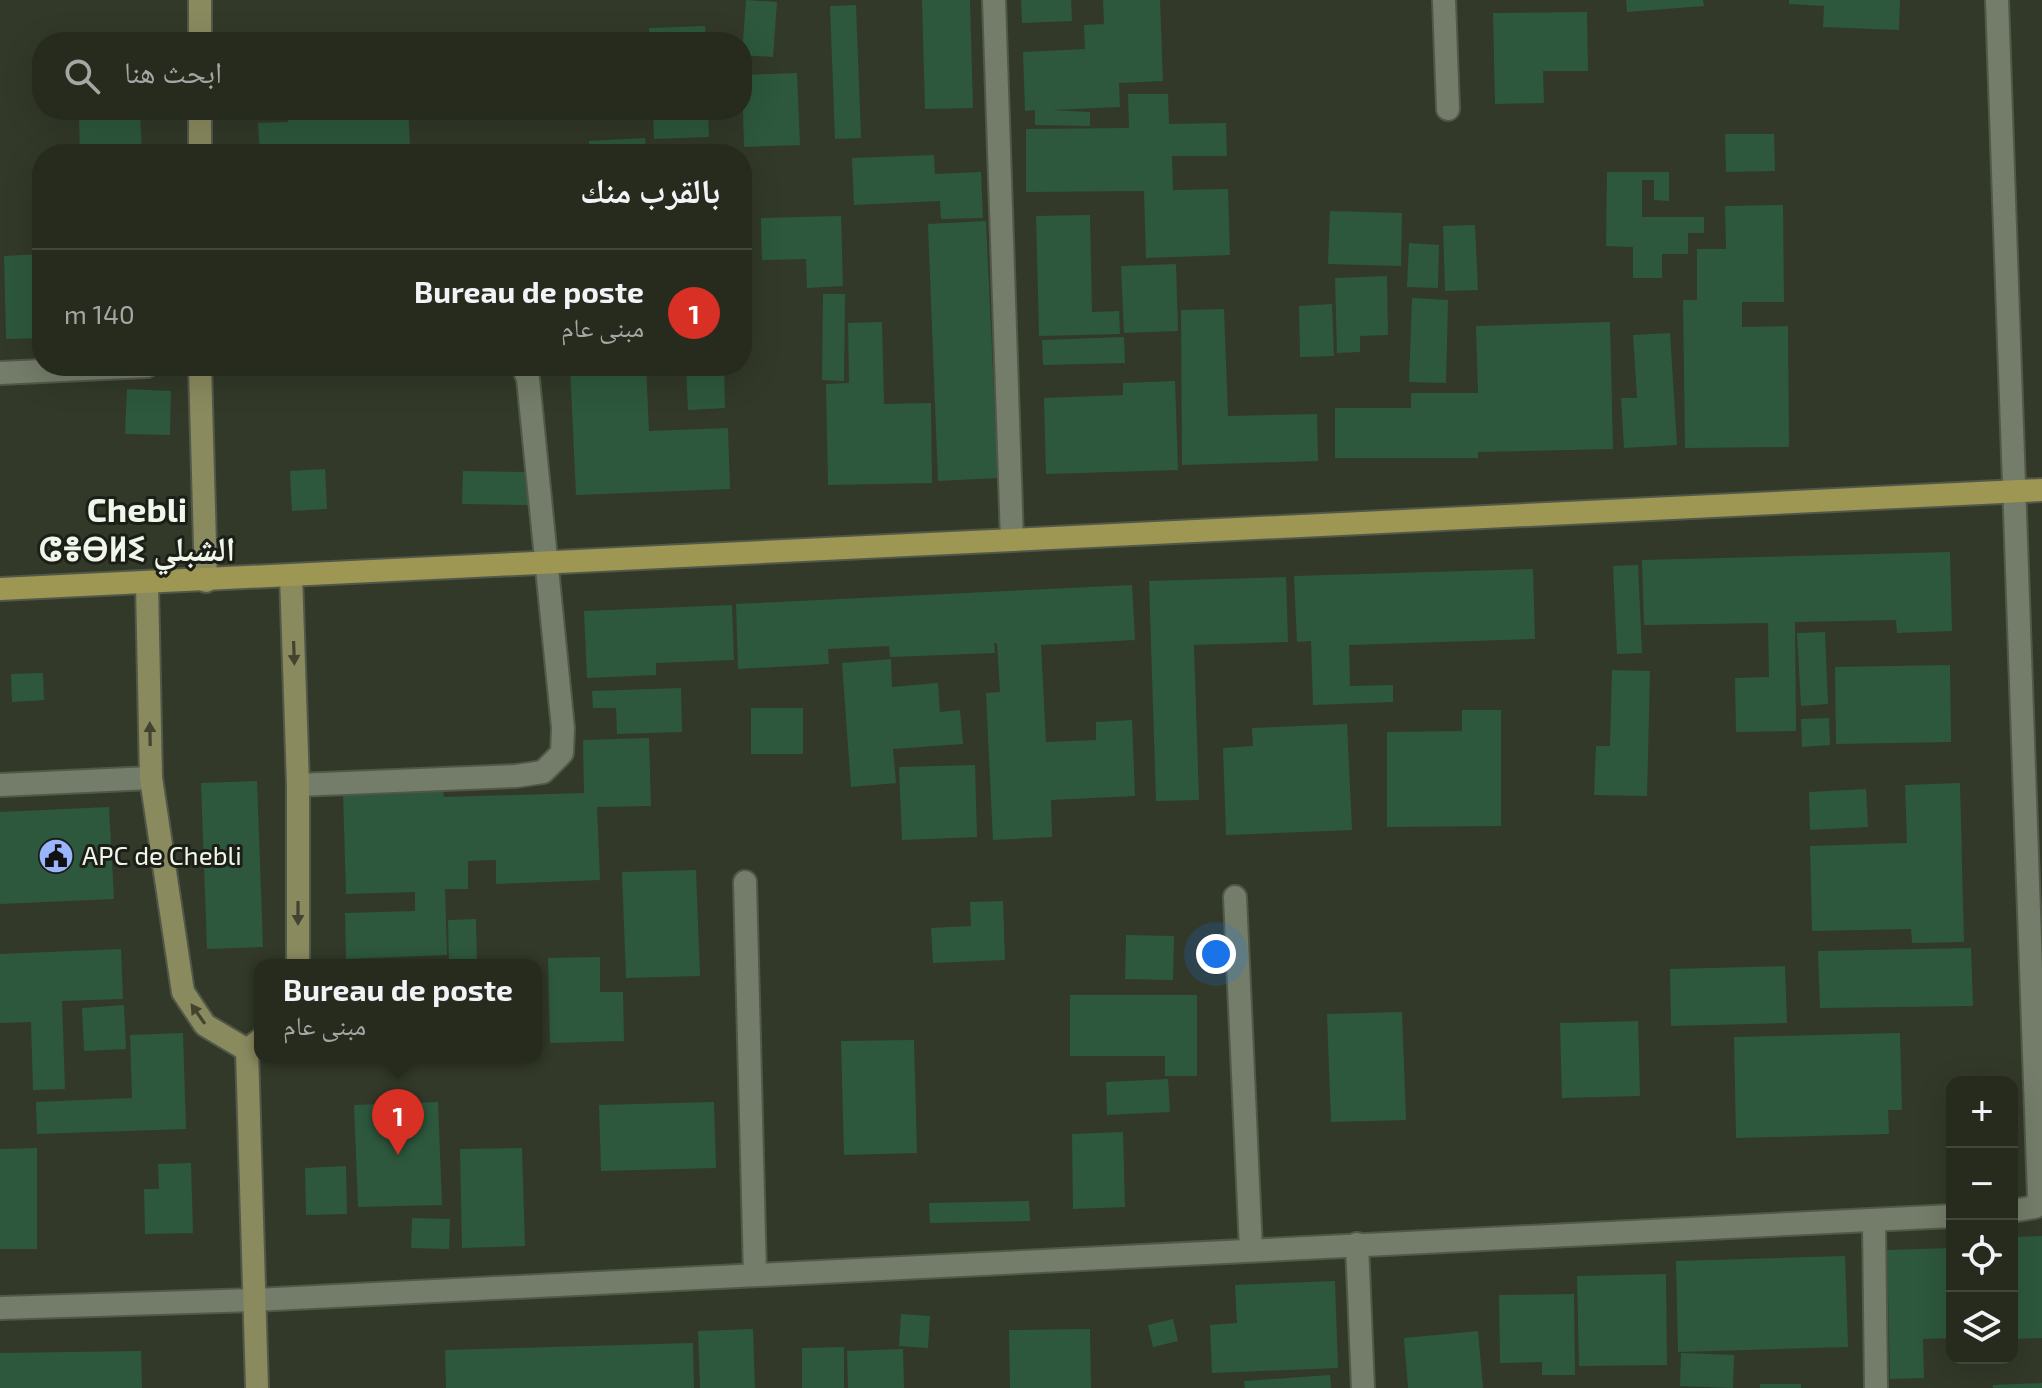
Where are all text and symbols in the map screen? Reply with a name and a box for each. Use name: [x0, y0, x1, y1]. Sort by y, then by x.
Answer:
search box: [32, 32, 752, 120]
text: ابحث هنا: [124, 53, 222, 89]
icon: search: [60, 54, 104, 98]
text: بالقرب منك: [580, 169, 720, 210]
text: Bureau de poste: [414, 273, 644, 309]
text: 140 m: [64, 298, 135, 329]
text: 1: [688, 298, 700, 329]
text: مبنى عام: [561, 311, 644, 342]
district label: Chebli ⵛⴻⴱⵍⵉ الشبلي: [39, 488, 235, 576]
one-way arrow: [287, 641, 300, 666]
one-way arrow: [144, 721, 156, 746]
public building icon: APC de Chebli: [37, 837, 75, 875]
place label: APC de Chebli: [82, 839, 242, 870]
one-way arrow: [292, 901, 304, 926]
your location: [1196, 934, 1236, 974]
popup: [254, 959, 542, 1063]
text: Bureau de poste: [283, 971, 513, 1007]
one-way arrow: [191, 1004, 206, 1025]
text: مبنى عام: [283, 1009, 366, 1040]
map controls: [1946, 1076, 2018, 1364]
button: +: [1946, 1076, 2018, 1148]
pin: 1: [372, 1089, 424, 1155]
button: −: [1946, 1148, 2018, 1220]
button: locate: [1946, 1220, 2018, 1292]
button: layers: [1946, 1292, 2018, 1364]

